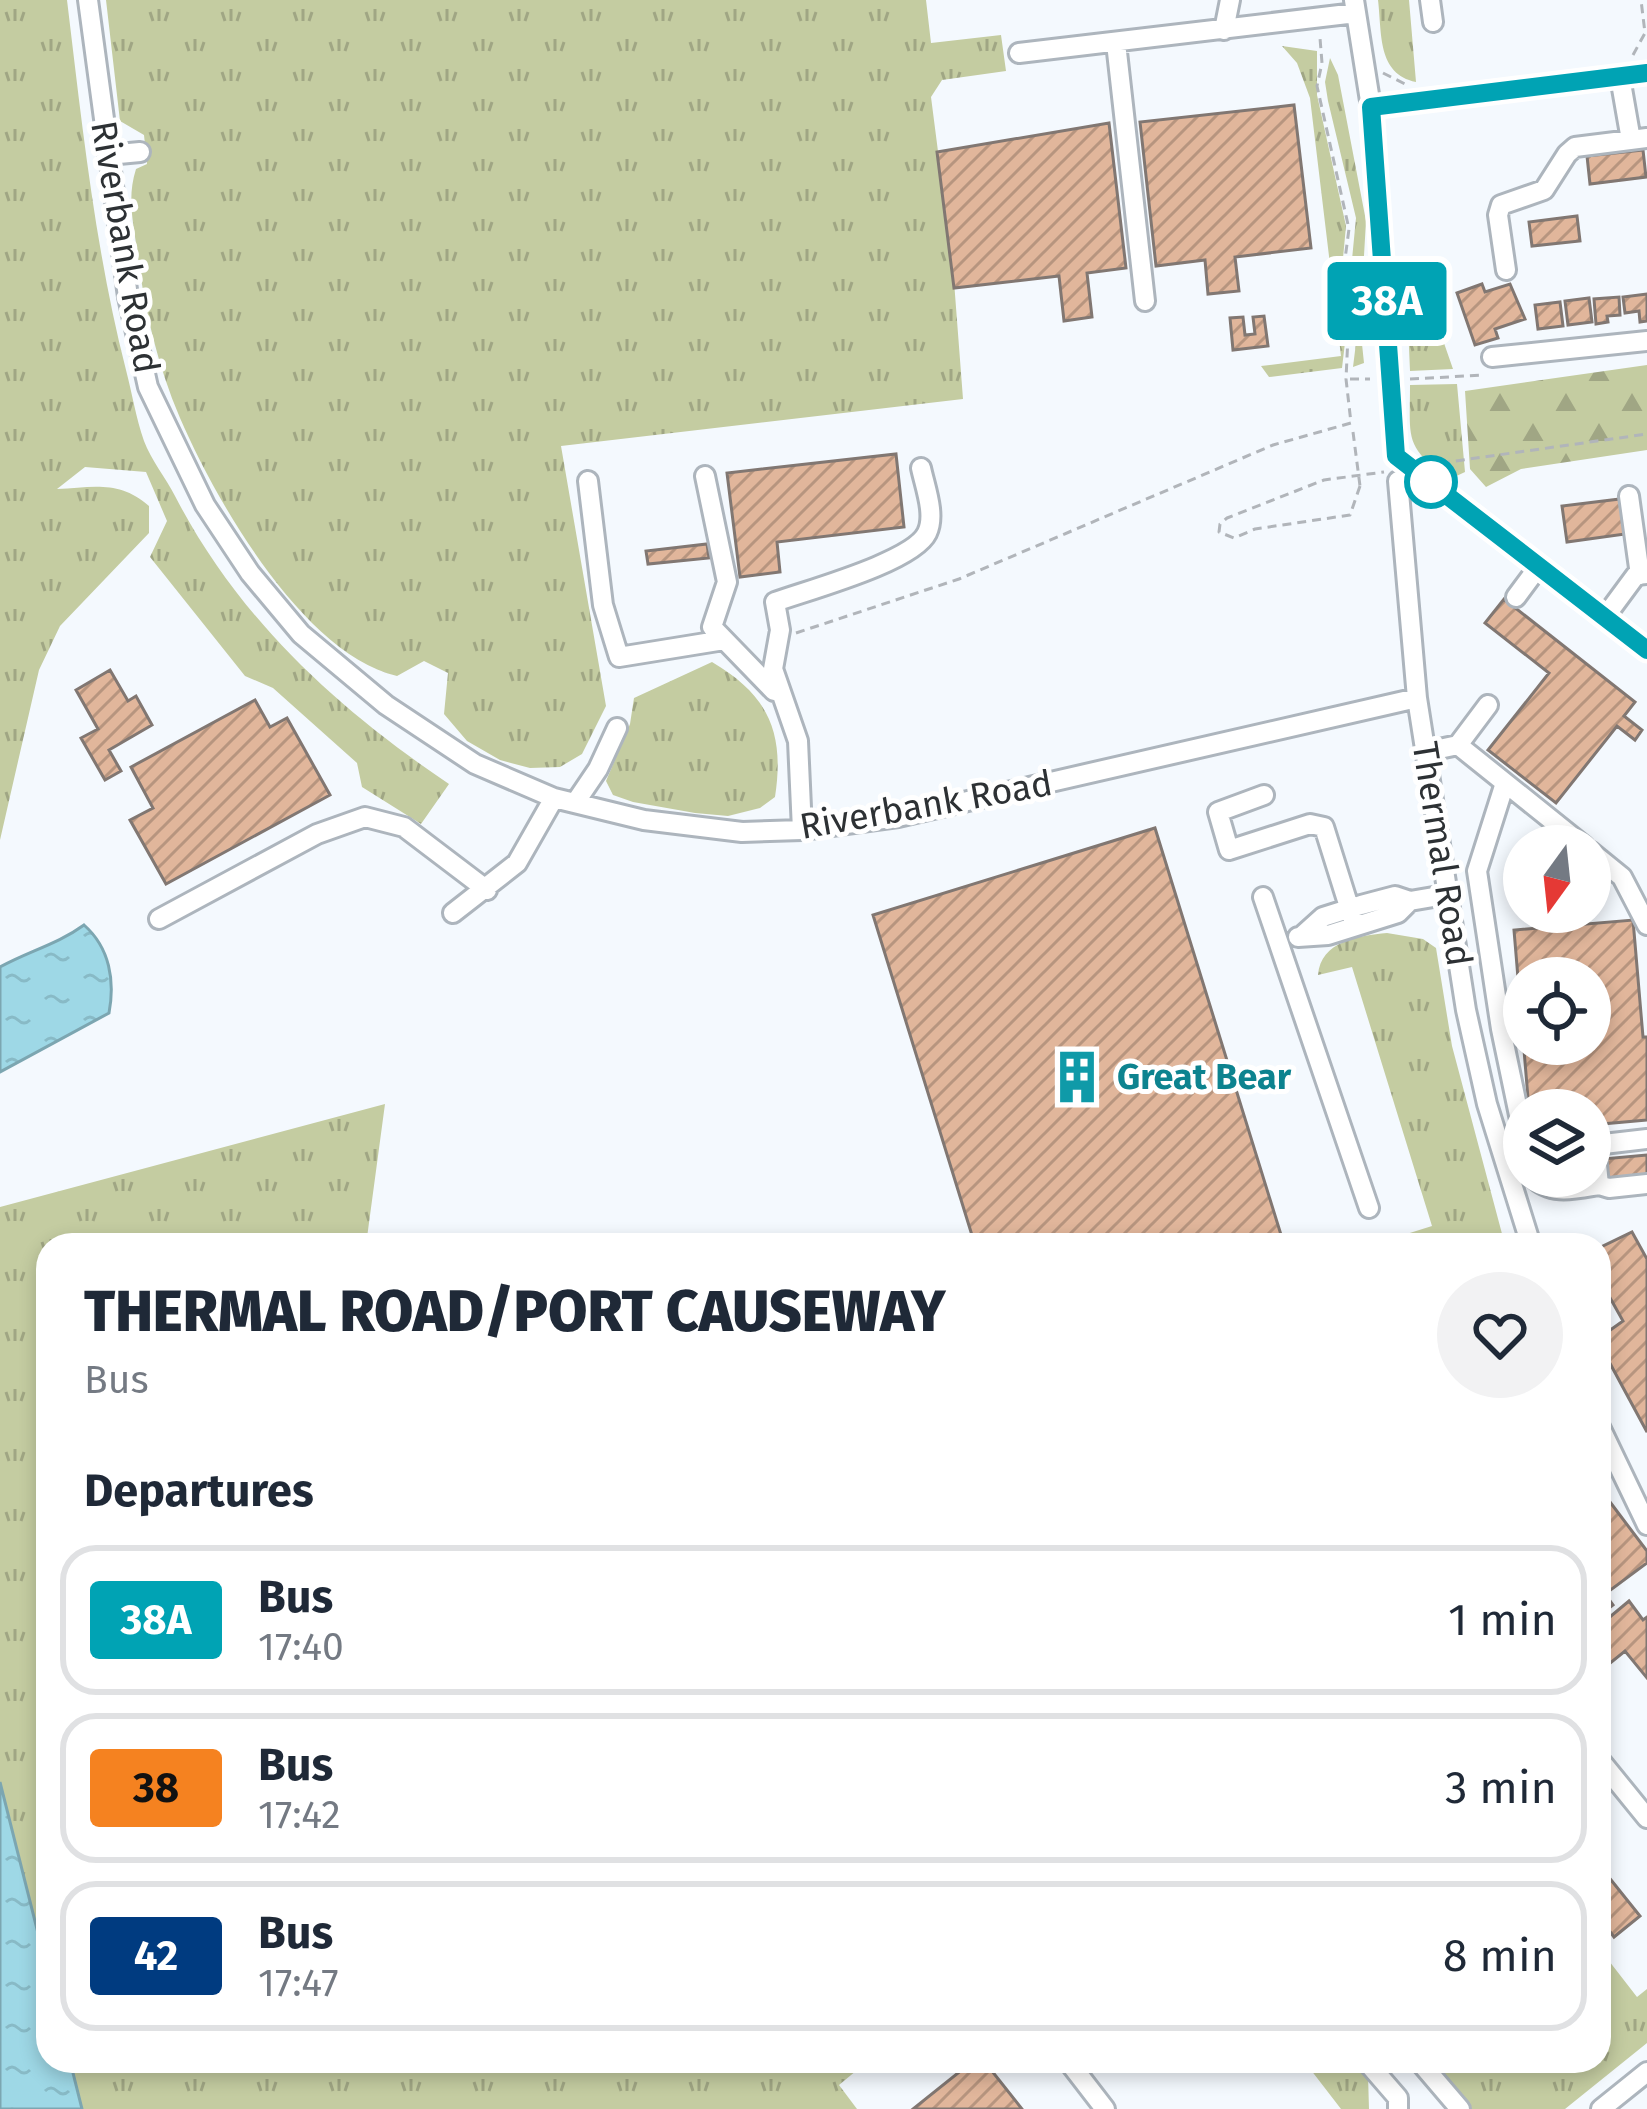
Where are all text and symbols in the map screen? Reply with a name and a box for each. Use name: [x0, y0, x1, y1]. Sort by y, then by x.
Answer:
street label: Riverbank Road: [81, 117, 169, 377]
line badge: 38A: [1318, 262, 1456, 340]
text: 38A: [1351, 276, 1423, 326]
unlabelled marker: [1406, 457, 1456, 507]
street label: Thermal Road: [1403, 739, 1481, 969]
street label: Riverbank Road: [796, 761, 1056, 849]
north arrow: [1503, 825, 1611, 933]
map controls: [1503, 825, 1611, 1197]
button: locate: [1503, 957, 1611, 1065]
building icon: Great Bear: [1048, 1048, 1106, 1106]
place label: Great Bear: [1117, 1055, 1292, 1099]
button: layers: [1503, 1089, 1611, 1197]
button: heart: [1437, 1272, 1563, 1398]
text: THERMAL ROAD/PORT CAUSEWAY: [84, 1278, 946, 1346]
text: Bus: [84, 1357, 149, 1403]
text: Departures: [84, 1464, 314, 1518]
text: Bus: [258, 1570, 333, 1624]
text: 1 min: [1448, 1593, 1557, 1647]
text: 38A: [120, 1595, 192, 1645]
text: 17:40: [258, 1624, 344, 1670]
text: Bus: [258, 1738, 333, 1792]
text: 3 min: [1445, 1761, 1557, 1815]
text: 38: [133, 1763, 179, 1813]
text: 17:42: [258, 1792, 341, 1838]
text: Bus: [258, 1906, 333, 1960]
text: 8 min: [1443, 1929, 1557, 1983]
text: 42: [134, 1931, 178, 1981]
text: 17:47: [258, 1960, 339, 2006]

